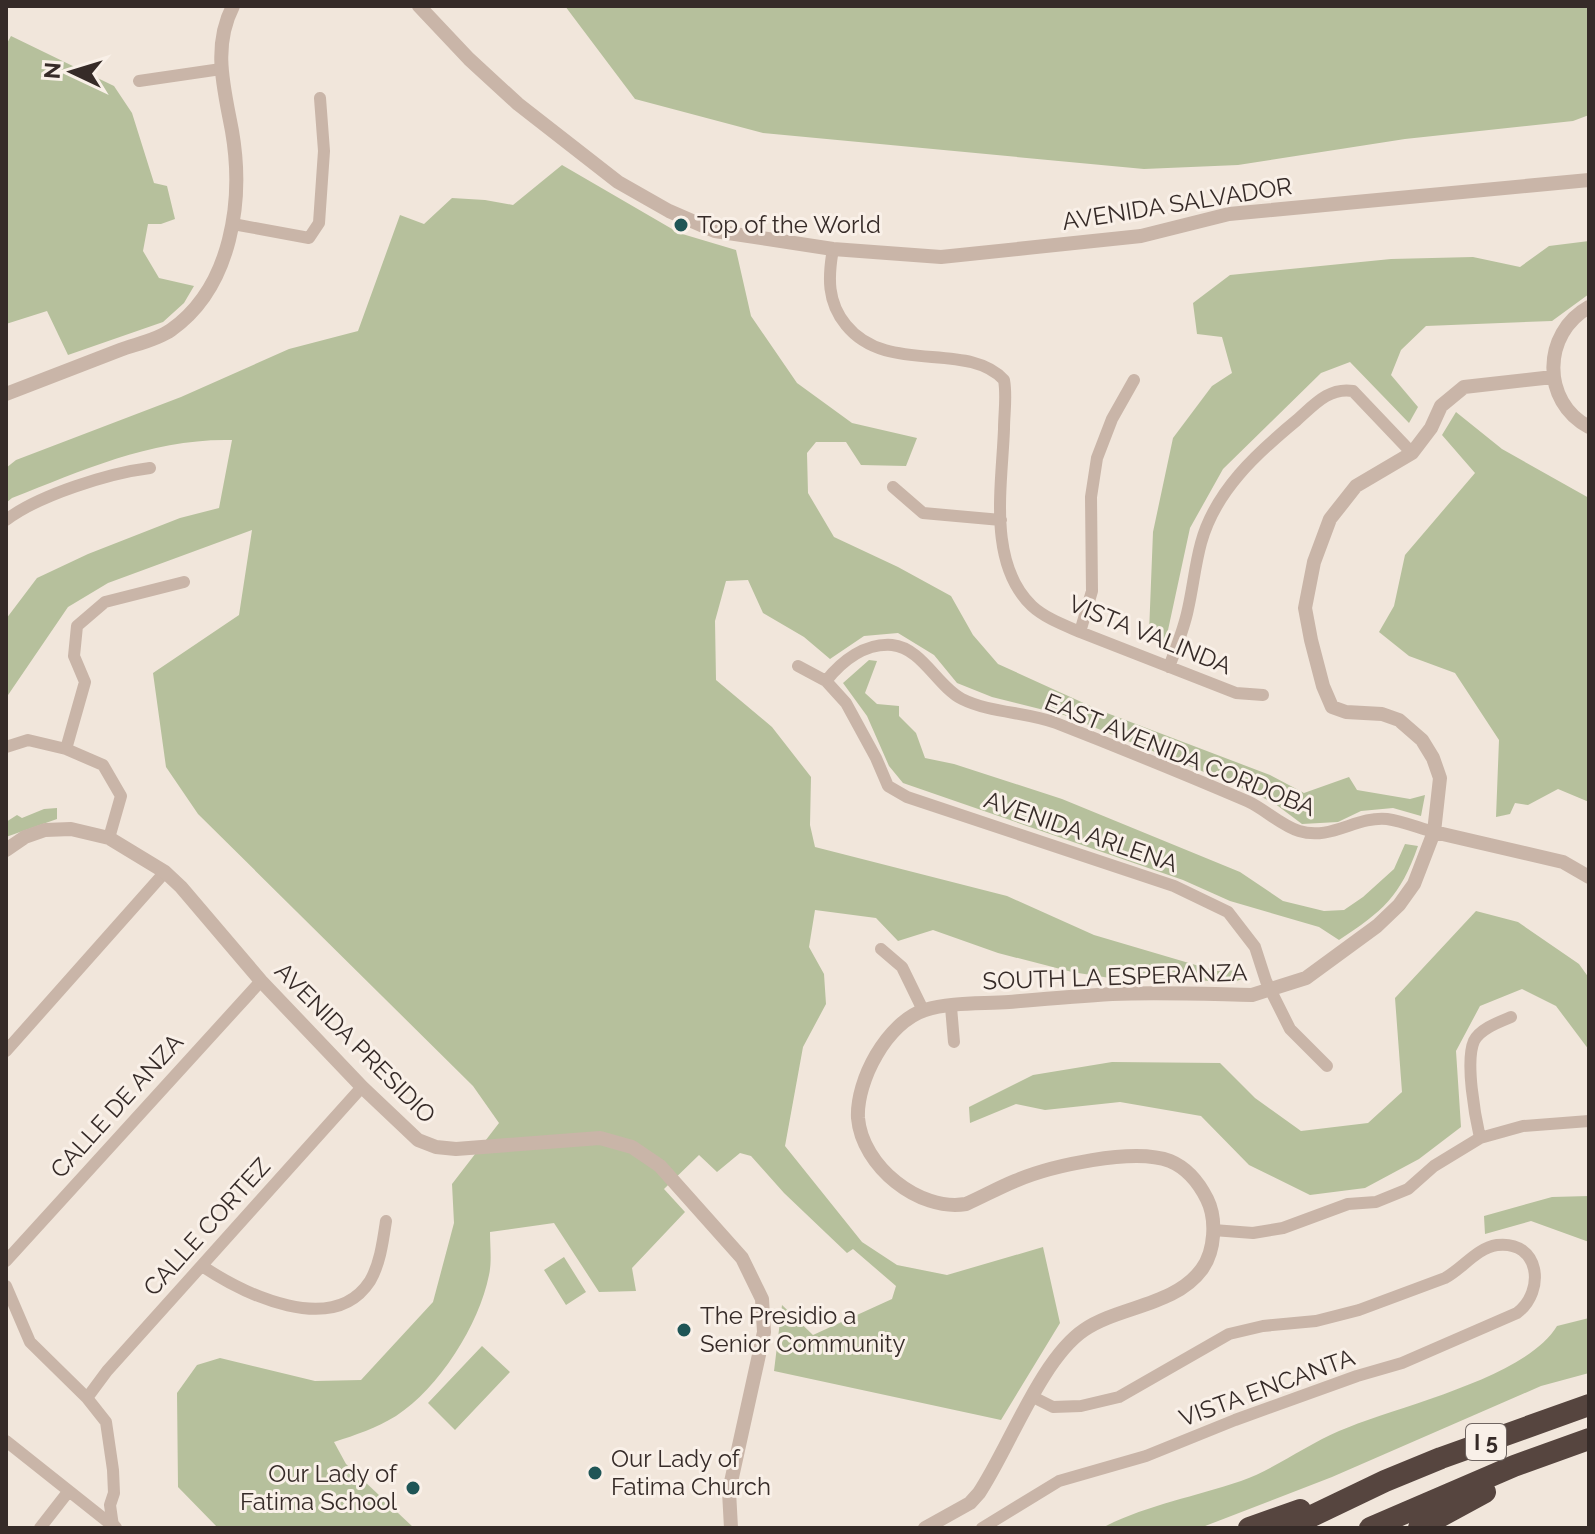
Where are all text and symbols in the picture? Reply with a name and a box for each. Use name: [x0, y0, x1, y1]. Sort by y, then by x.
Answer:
north arrow: [32, 32, 112, 112]
text: N: [38, 61, 66, 80]
street label: AVENIDA SALVADOR: [1060, 171, 1294, 236]
place label: Top of the World: [697, 210, 881, 239]
marker: Top of the World: [672, 216, 690, 234]
street label: VISTA VALINDA: [1065, 589, 1236, 680]
street label: EAST AVENIDA CORDOBA: [1040, 687, 1320, 822]
street label: AVENIDA ARLENA: [981, 785, 1182, 878]
street label: AVENIDA PRESIDIO: [269, 956, 442, 1129]
street label: SOUTH LA ESPERANZA: [982, 957, 1248, 996]
street label: CALLE DE ANZA: [44, 1027, 189, 1184]
street label: CALLE CORTEZ: [137, 1152, 276, 1302]
place label: The Presidio a Senior Community: [700, 1301, 906, 1358]
marker: The Presidio a Senior Community: [675, 1321, 693, 1339]
street label: VISTA ENCANTA: [1175, 1342, 1359, 1433]
road number: I 5: [1466, 1424, 1506, 1460]
place label: Our Lady of Fatima Church: [611, 1444, 771, 1501]
place label: Our Lady of Fatima School: [240, 1459, 398, 1516]
marker: Our Lady of Fatima Church: [586, 1464, 604, 1482]
marker: Our Lady of Fatima School: [404, 1479, 422, 1497]

